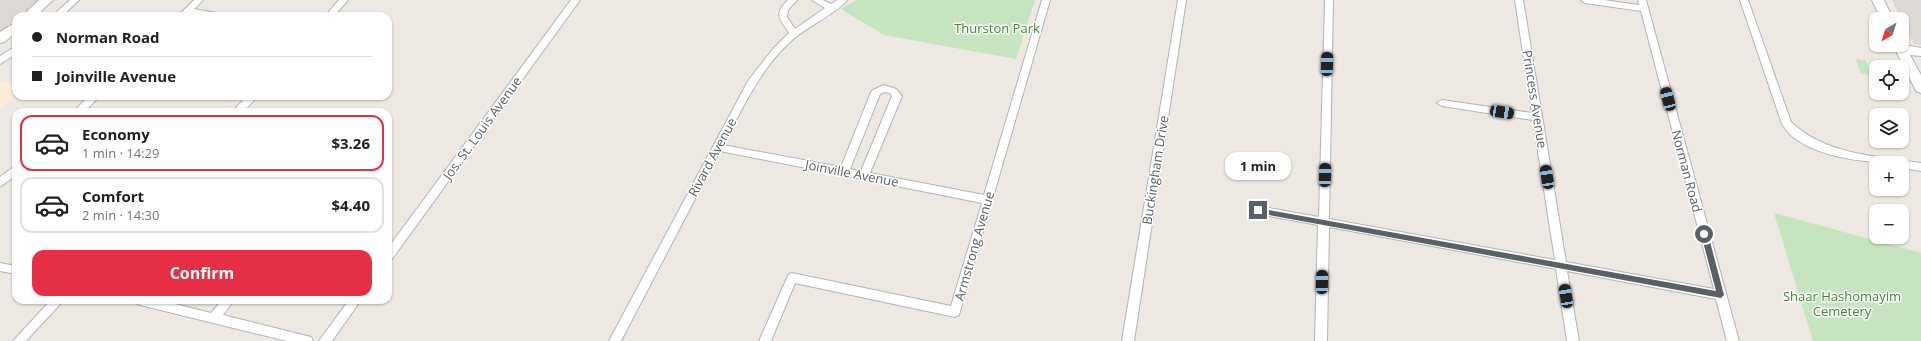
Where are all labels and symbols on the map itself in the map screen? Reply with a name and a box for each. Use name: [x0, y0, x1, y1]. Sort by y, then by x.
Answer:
north arrow: [1869, 12, 1909, 52]
park label: Thurston Park: [954, 19, 1040, 37]
street label: Princess Avenue: [1518, 49, 1552, 149]
car: [1321, 52, 1333, 76]
street label: Jos. St. Louis Avenue: [437, 73, 526, 185]
car: [1659, 86, 1677, 112]
car: [1489, 104, 1515, 120]
street label: Rivard Avenue: [684, 114, 740, 200]
street label: Buckingham Drive: [1137, 114, 1173, 226]
street label: Norman Road: [1667, 128, 1707, 214]
callout: 1 min: [1225, 152, 1291, 180]
street label: Joinville Avenue: [802, 155, 900, 191]
car: [1319, 163, 1331, 187]
car: [1539, 164, 1555, 190]
street label: Armstrong Avenue: [950, 189, 998, 303]
route end: [1249, 201, 1267, 219]
route start: [1695, 225, 1713, 243]
car: [1316, 270, 1328, 294]
car: [1558, 283, 1574, 309]
park label: Shaar Hashomayim Cemetery: [1783, 287, 1901, 320]

